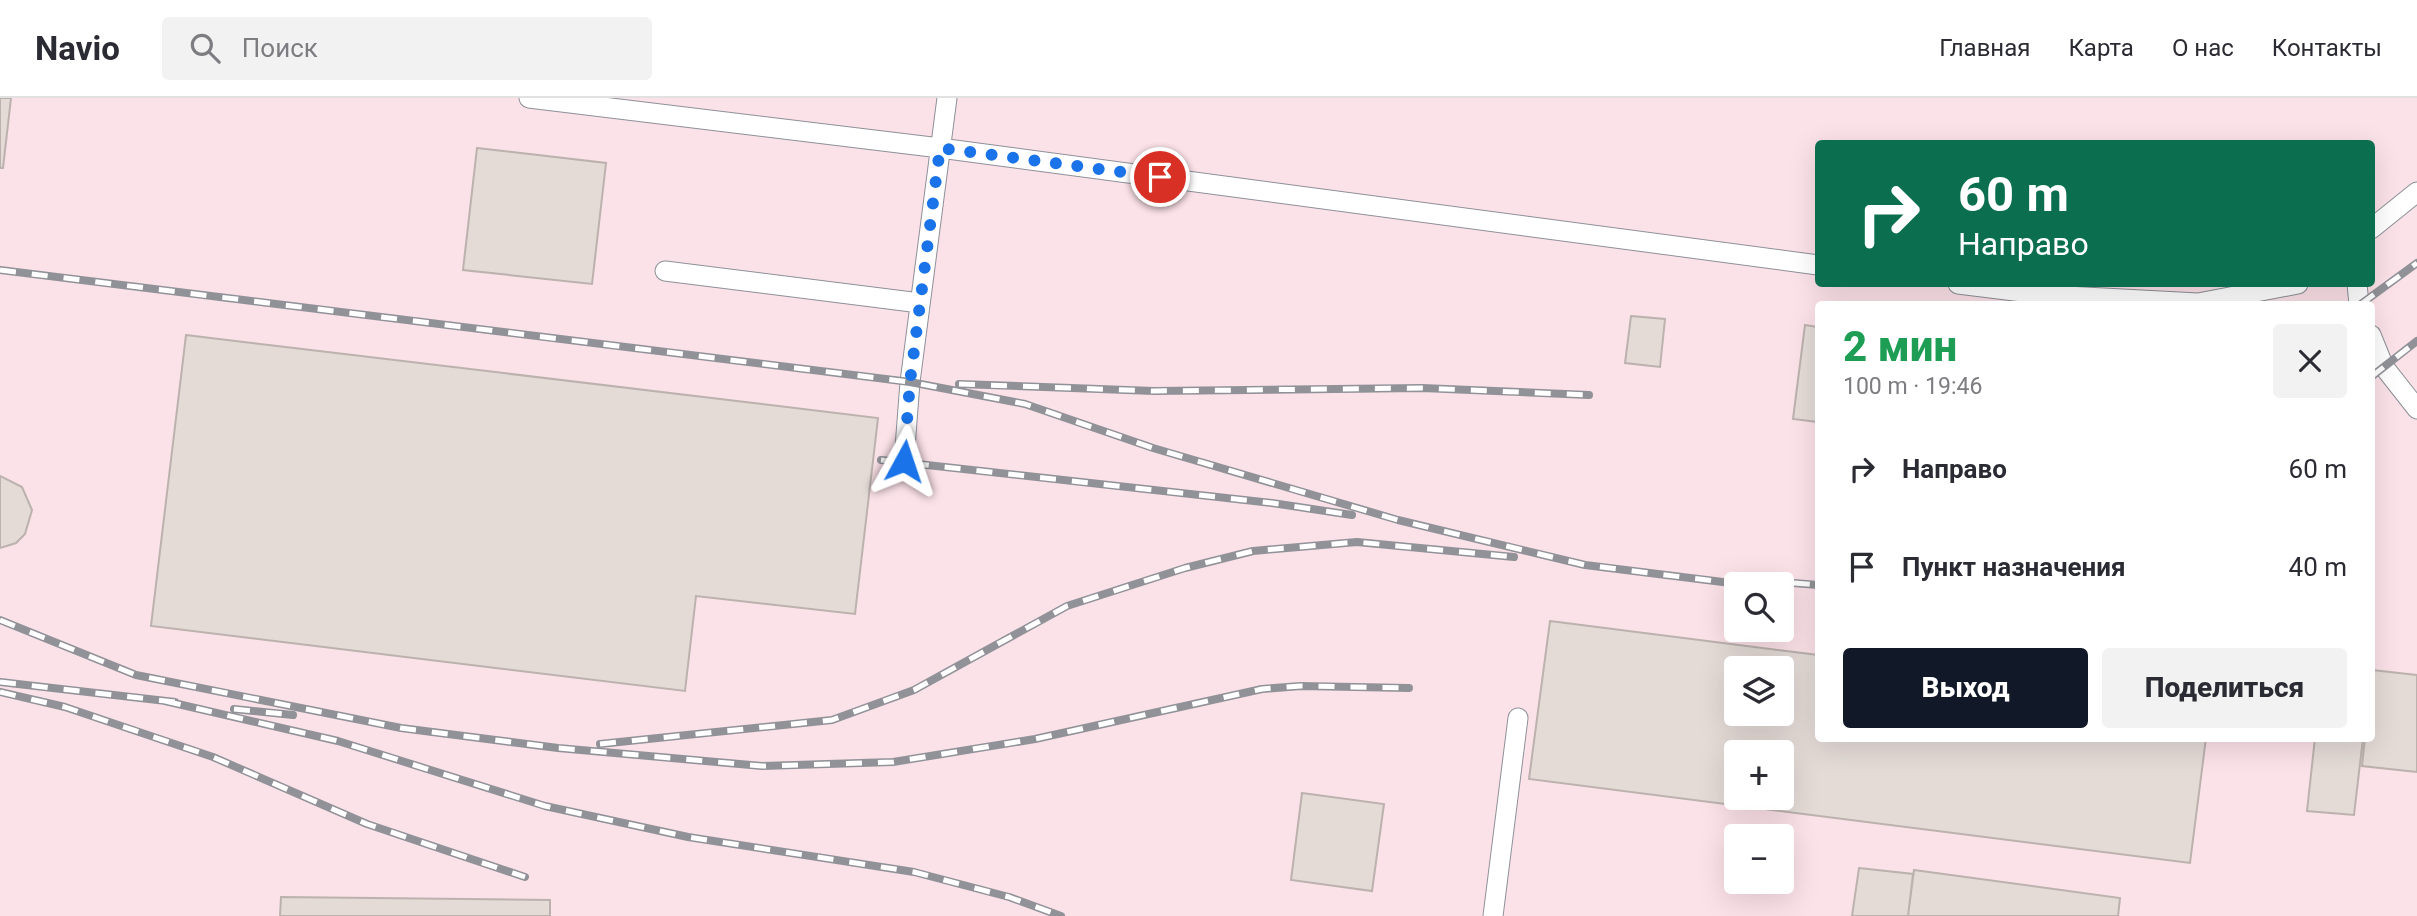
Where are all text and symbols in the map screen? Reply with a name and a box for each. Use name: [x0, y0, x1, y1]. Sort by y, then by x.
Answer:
search box: [162, 17, 652, 80]
text: Navio: [35, 29, 120, 68]
icon: search: [186, 29, 224, 67]
text: Поиск: [242, 33, 318, 63]
text: Главная: [1939, 34, 2030, 62]
text: Карта: [2068, 34, 2134, 62]
text: О нас: [2172, 34, 2234, 62]
text: Контакты: [2272, 34, 2382, 62]
pin: [1130, 147, 1190, 207]
icon: arrive: [1141, 158, 1179, 196]
text: 60 m: [1958, 166, 2069, 223]
icon: right: [1843, 168, 1934, 259]
text: Направо: [1958, 225, 2089, 263]
text: 2 мин: [1843, 322, 1957, 371]
button: close: [2273, 324, 2347, 398]
text: 100 m · 19:46: [1843, 373, 1982, 400]
position arrow: [867, 424, 941, 498]
icon: right: [1843, 450, 1881, 488]
text: Направо: [1902, 454, 2007, 484]
text: 60 m: [2289, 454, 2347, 484]
icon: arrive: [1843, 548, 1881, 586]
text: Пункт назначения: [1902, 552, 2126, 582]
text: 40 m: [2289, 552, 2347, 582]
map controls: [1724, 572, 1794, 894]
button: search: [1724, 572, 1794, 642]
button: Выход: [1843, 648, 2088, 728]
button: Поделиться: [2102, 648, 2347, 728]
button: layers: [1724, 656, 1794, 726]
button: +: [1724, 740, 1794, 810]
button: −: [1724, 824, 1794, 894]

